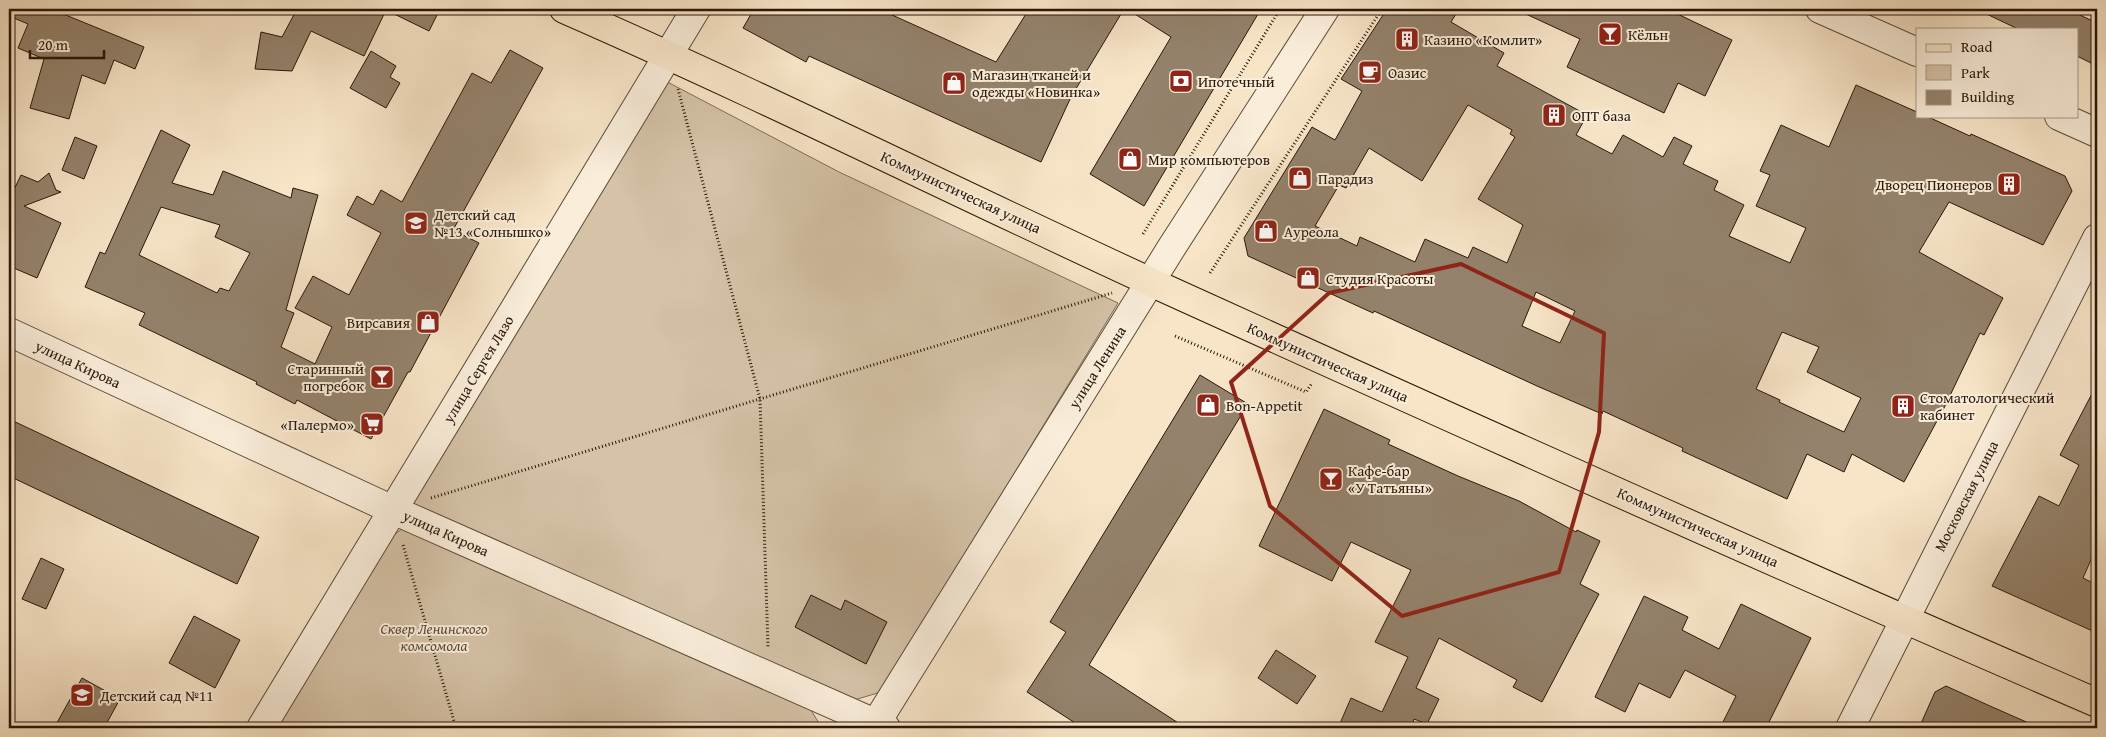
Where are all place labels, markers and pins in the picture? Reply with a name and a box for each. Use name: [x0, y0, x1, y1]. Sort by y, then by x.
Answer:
bar icon: Кёльн: [1597, 21, 1623, 47]
place label: Кёльн: [1628, 24, 1669, 45]
building icon: Казино «Комлит»: [1394, 26, 1420, 52]
place label: Казино «Комлит»: [1424, 29, 1542, 50]
cafe icon: Оазис: [1357, 59, 1383, 85]
place label: Оазис: [1388, 62, 1427, 83]
place label: Магазин тканей и одежды «Новинка»: [972, 64, 1100, 102]
bank icon: Ипотечный: [1168, 68, 1194, 94]
shop icon: Магазин тканей и одежды «Новинка»: [941, 70, 967, 96]
place label: Ипотечный: [1198, 71, 1275, 92]
building icon: ОПТ база: [1541, 102, 1567, 128]
place label: ОПТ база: [1572, 105, 1632, 126]
shop icon: Мир компьютеров: [1117, 146, 1143, 172]
place label: Мир компьютеров: [1148, 149, 1270, 170]
shop icon: Парадиз: [1287, 165, 1313, 191]
place label: Парадиз: [1318, 168, 1374, 189]
building icon: Дворец Пионеров: [1996, 171, 2022, 197]
place label: Дворец Пионеров: [1874, 174, 1992, 195]
place label: Детский сад №13 «Солнышко»: [433, 204, 551, 242]
school or university icon: Детский сад №13 «Солнышко»: [403, 210, 429, 236]
shop icon: Ауреола: [1253, 218, 1279, 244]
place label: Ауреола: [1284, 221, 1340, 242]
shop icon: Студия Красоты: [1295, 265, 1321, 291]
place label: Студия Красоты: [1326, 268, 1434, 289]
shop icon: Вирсавия: [415, 309, 441, 335]
place label: Вирсавия: [347, 312, 410, 333]
place label: Старинный погребок: [288, 358, 364, 396]
bar icon: Старинный погребок: [369, 364, 395, 390]
place label: Стоматологический кабинет: [1920, 387, 2054, 425]
shop icon: Bon-Appetit: [1195, 392, 1221, 418]
building icon: Стоматологический кабинет: [1890, 393, 1916, 419]
place label: Bon-Appetit: [1226, 395, 1304, 416]
supermarket icon: «Палермо»: [359, 411, 385, 437]
place label: «Палермо»: [281, 414, 354, 435]
place label: Кафе-бар «У Татьяны»: [1348, 460, 1432, 498]
bar icon: Кафе-бар «У Татьяны»: [1318, 466, 1344, 492]
school or university icon: Детский сад №11: [69, 682, 95, 708]
place label: Детский сад №11: [99, 685, 213, 706]

